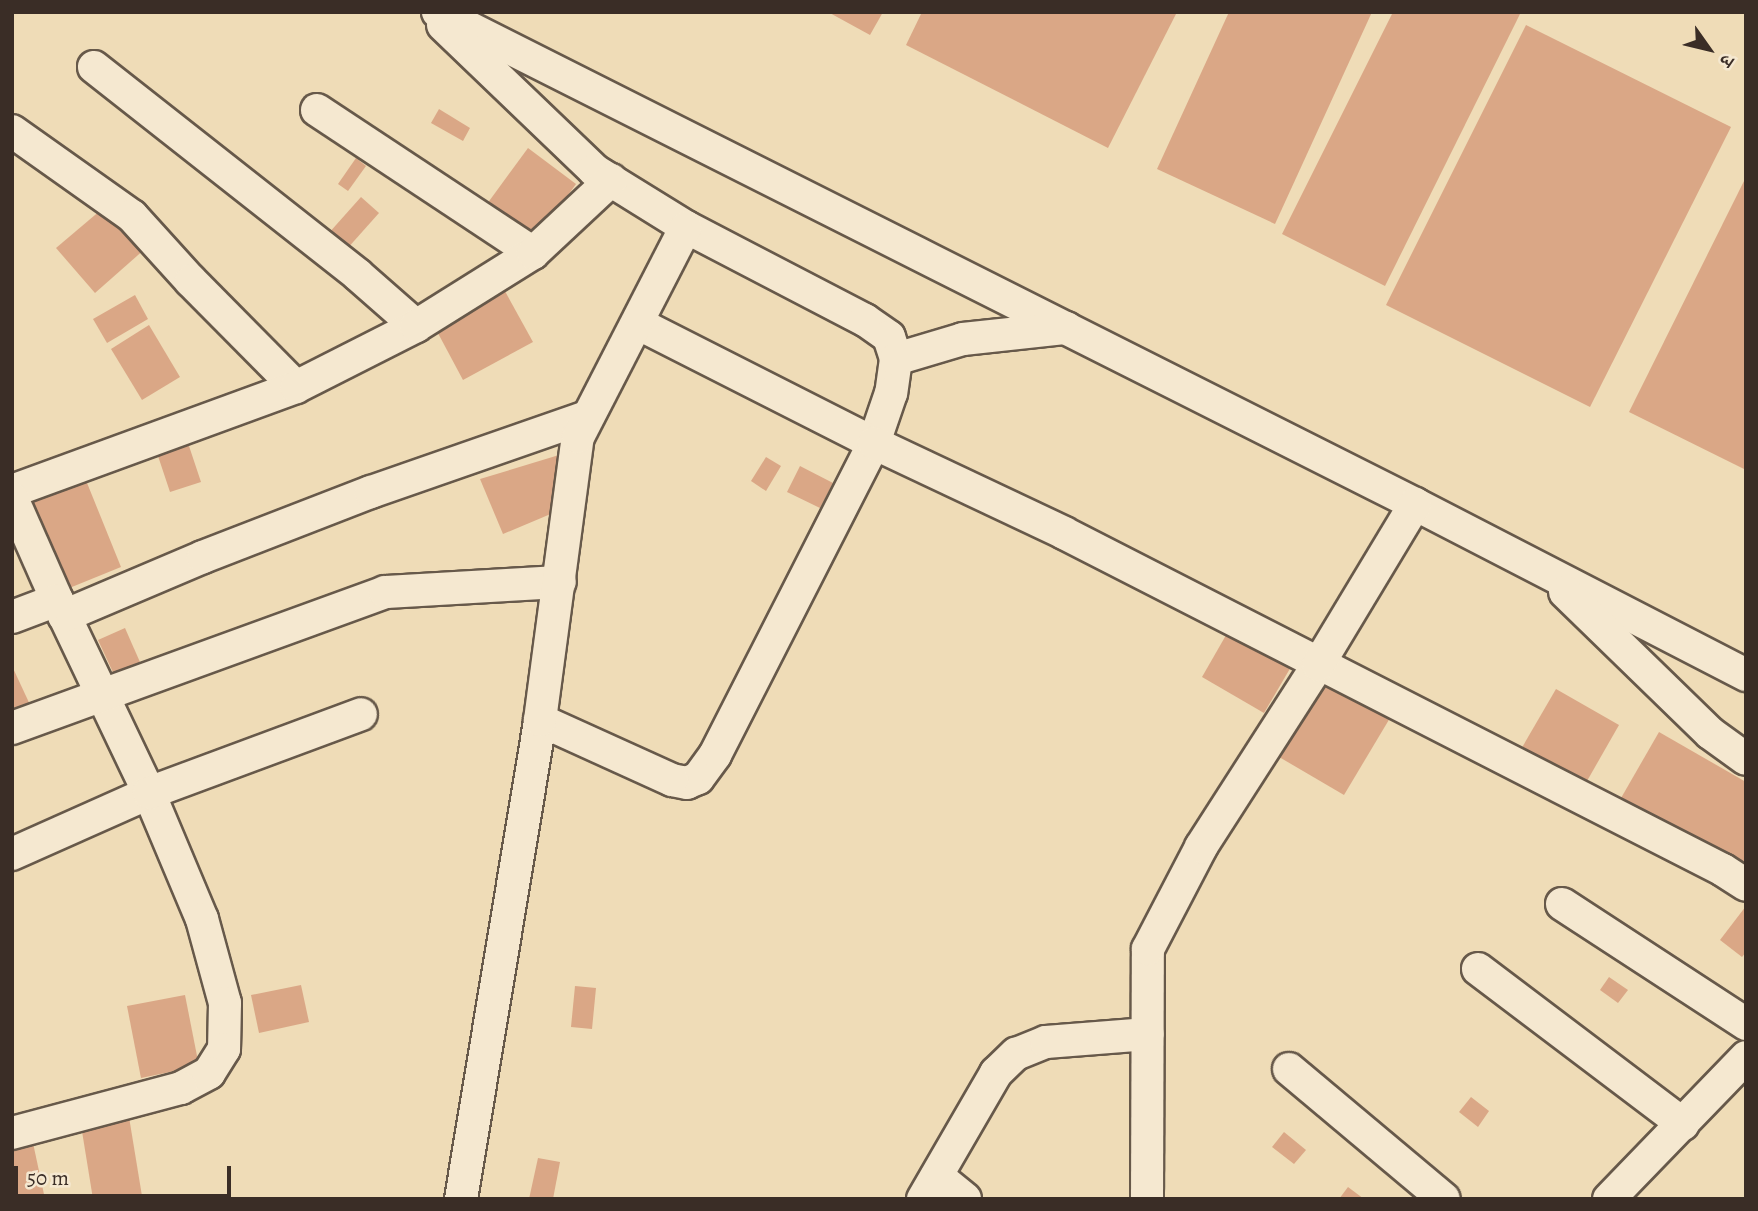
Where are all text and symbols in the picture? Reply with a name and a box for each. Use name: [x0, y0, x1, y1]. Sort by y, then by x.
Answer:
north arrow: [1674, 14, 1744, 84]
text: उ: [1713, 49, 1740, 72]
scale bar: [18, 1152, 234, 1196]
text: 50 m: [27, 1164, 69, 1192]

